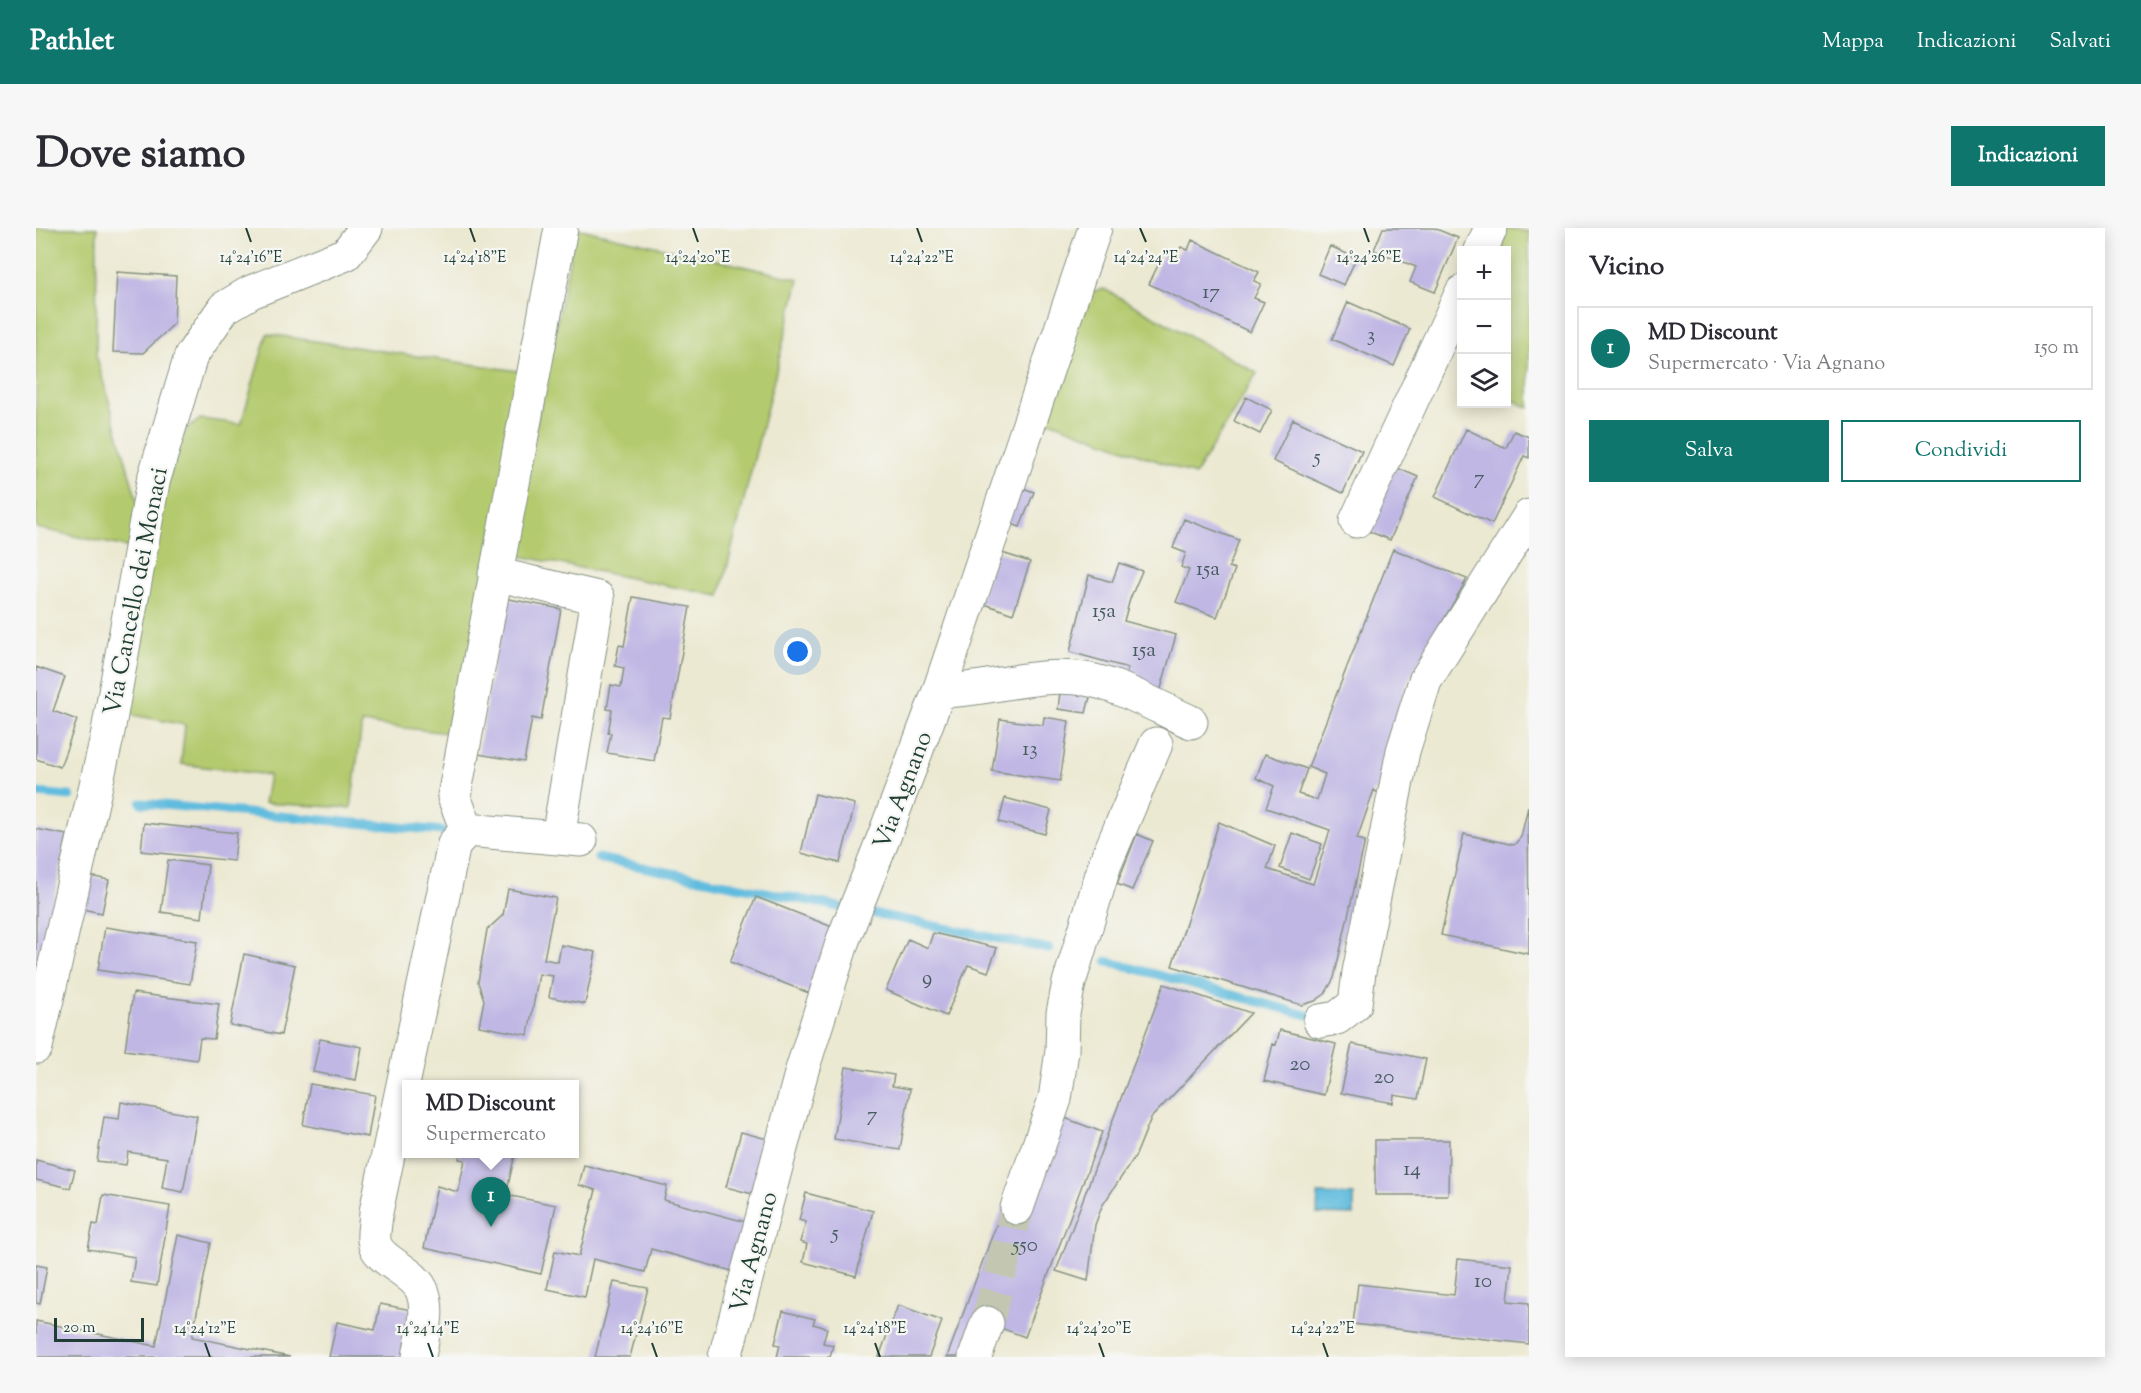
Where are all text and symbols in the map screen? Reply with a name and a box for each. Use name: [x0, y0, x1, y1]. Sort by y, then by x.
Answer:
text: Pathlet: [30, 22, 114, 62]
text: Mappa: [1822, 27, 1884, 57]
text: Indicazioni: [1917, 27, 2017, 57]
text: Salvati: [2050, 27, 2111, 57]
text: Dove siamo: [36, 126, 245, 186]
button: Indicazioni: [1951, 126, 2105, 186]
map controls: [1457, 246, 1511, 408]
button: +: [1457, 246, 1511, 300]
text: 14°24'16"E: [220, 248, 282, 269]
text: 14°24'18"E: [444, 248, 506, 269]
text: 14°24'20"E: [666, 248, 730, 269]
text: 14°24'22"E: [890, 248, 954, 269]
text: 14°24'24"E: [1114, 248, 1178, 269]
text: 14°24'26"E: [1337, 248, 1401, 269]
text: Vicino: [1589, 249, 1664, 286]
house number: 17: [1202, 278, 1220, 308]
button: −: [1457, 300, 1511, 354]
text: MD Discount: [1648, 318, 1778, 350]
house number: 3: [1367, 321, 1375, 351]
text: 1: [1607, 334, 1614, 363]
text: 150 m: [2034, 334, 2079, 363]
text: Supermercato · Via Agnano: [1648, 350, 1885, 379]
button: layers: [1457, 354, 1511, 408]
button: Salva: [1589, 420, 1829, 482]
button: Condividi: [1841, 420, 2081, 482]
house number: 5: [1312, 443, 1321, 473]
street label: Via Cancello dei Monaci: [96, 464, 178, 718]
house number: 7: [1474, 464, 1485, 494]
house number: 15a: [1196, 555, 1220, 585]
house number: 15a: [1092, 597, 1116, 627]
house number: 15a: [1132, 636, 1156, 666]
your location: [783, 637, 812, 666]
street label: Via Agnano: [866, 727, 942, 855]
house number: 13: [1022, 735, 1038, 765]
house number: 9: [922, 964, 932, 994]
house number: 20: [1290, 1050, 1310, 1080]
house number: 20: [1374, 1063, 1394, 1093]
popup: [402, 1080, 579, 1158]
text: MD Discount: [426, 1089, 555, 1121]
house number: 7: [867, 1101, 878, 1131]
text: Supermercato: [426, 1121, 546, 1150]
house number: 14: [1403, 1155, 1421, 1185]
pin: 1: [472, 1178, 510, 1227]
street label: Via Agnano: [722, 1188, 787, 1317]
house number: 5: [830, 1219, 839, 1249]
house number: 550: [1011, 1231, 1038, 1261]
house number: 10: [1474, 1267, 1492, 1297]
scale bar: [54, 1315, 144, 1342]
text: 20 m: [63, 1317, 96, 1340]
text: 14°24'12"E: [174, 1319, 236, 1340]
text: 14°24'14"E: [397, 1319, 459, 1340]
text: 14°24'16"E: [621, 1319, 683, 1340]
text: 14°24'18"E: [844, 1319, 906, 1340]
text: 14°24'20"E: [1067, 1319, 1131, 1340]
text: 14°24'22"E: [1291, 1319, 1355, 1340]

